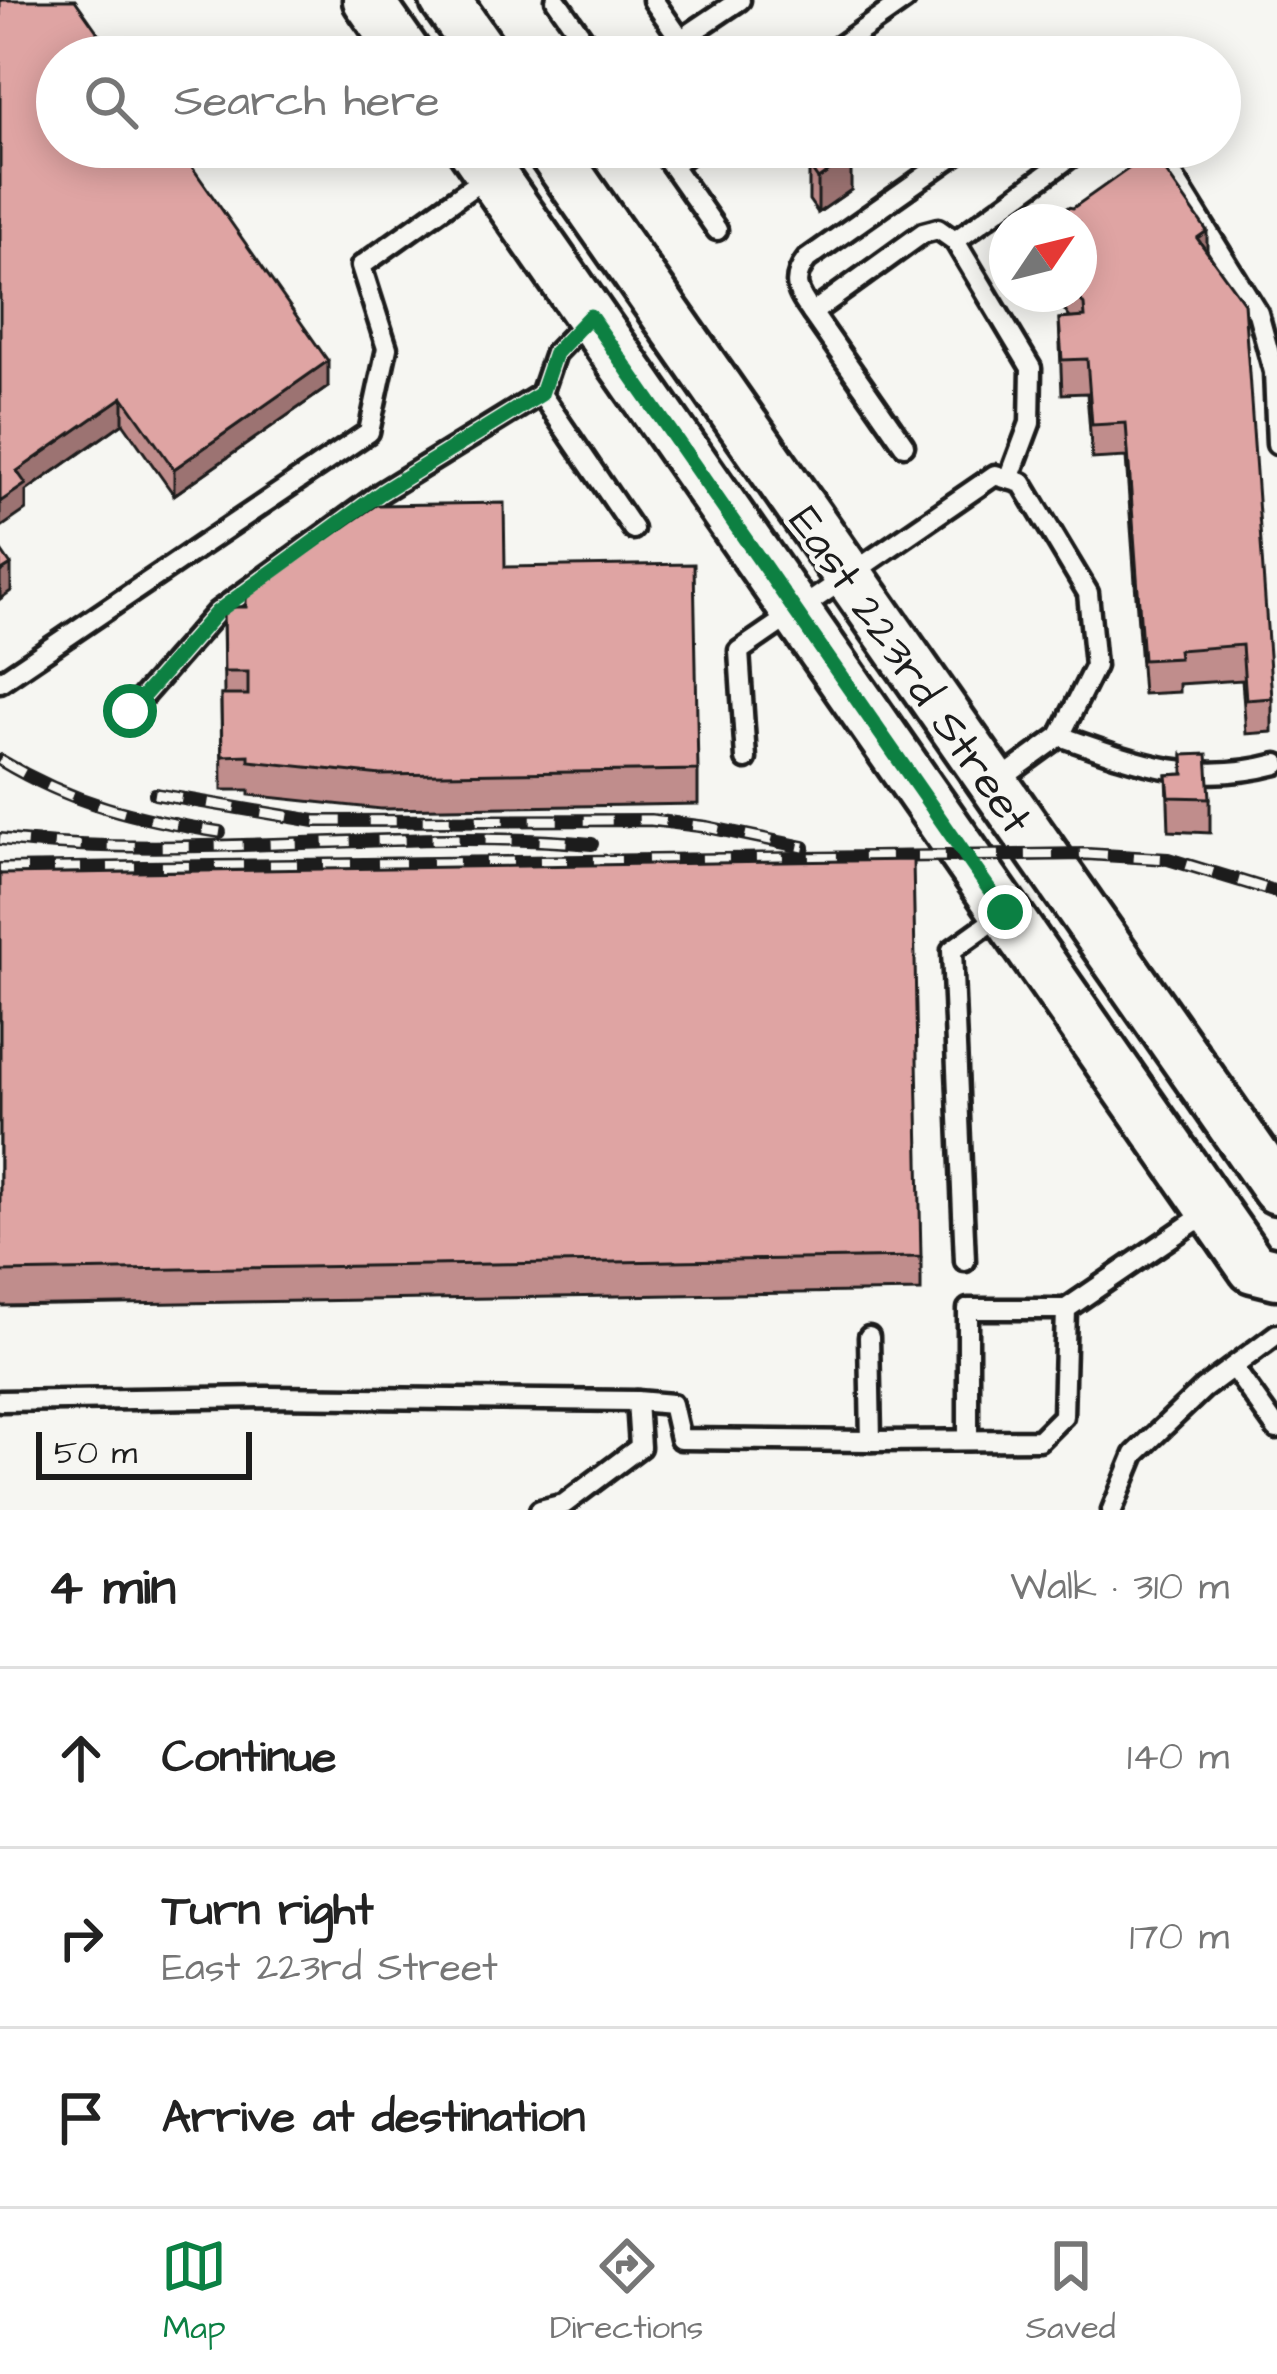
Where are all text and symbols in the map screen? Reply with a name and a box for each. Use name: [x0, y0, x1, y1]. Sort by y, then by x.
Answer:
search box: [36, 36, 1241, 168]
icon: search: [78, 69, 144, 135]
text: Search here: [174, 71, 440, 133]
north arrow: [989, 204, 1097, 312]
street label: East 223rd Street: [773, 494, 1046, 847]
route start: [103, 684, 157, 738]
route end: [978, 885, 1032, 939]
scale bar: [36, 1426, 252, 1479]
text: 50 m: [54, 1430, 137, 1476]
text: 4 min: [48, 1553, 176, 1624]
text: Walk · 310 m: [1010, 1561, 1229, 1615]
icon: ahead: [48, 1725, 114, 1791]
text: Continue: [162, 1727, 336, 1789]
text: 140 m: [1127, 1731, 1229, 1785]
text: Turn right: [162, 1880, 374, 1942]
icon: right: [48, 1905, 114, 1971]
text: 170 m: [1129, 1911, 1229, 1965]
text: East 223rd Street: [162, 1942, 498, 1996]
icon: arrive: [48, 2085, 114, 2151]
text: Arrive at destination: [162, 2087, 585, 2149]
tab: Map: [161, 2233, 227, 2351]
tab: Directions: [550, 2233, 703, 2351]
tab: Saved: [1026, 2233, 1116, 2351]

